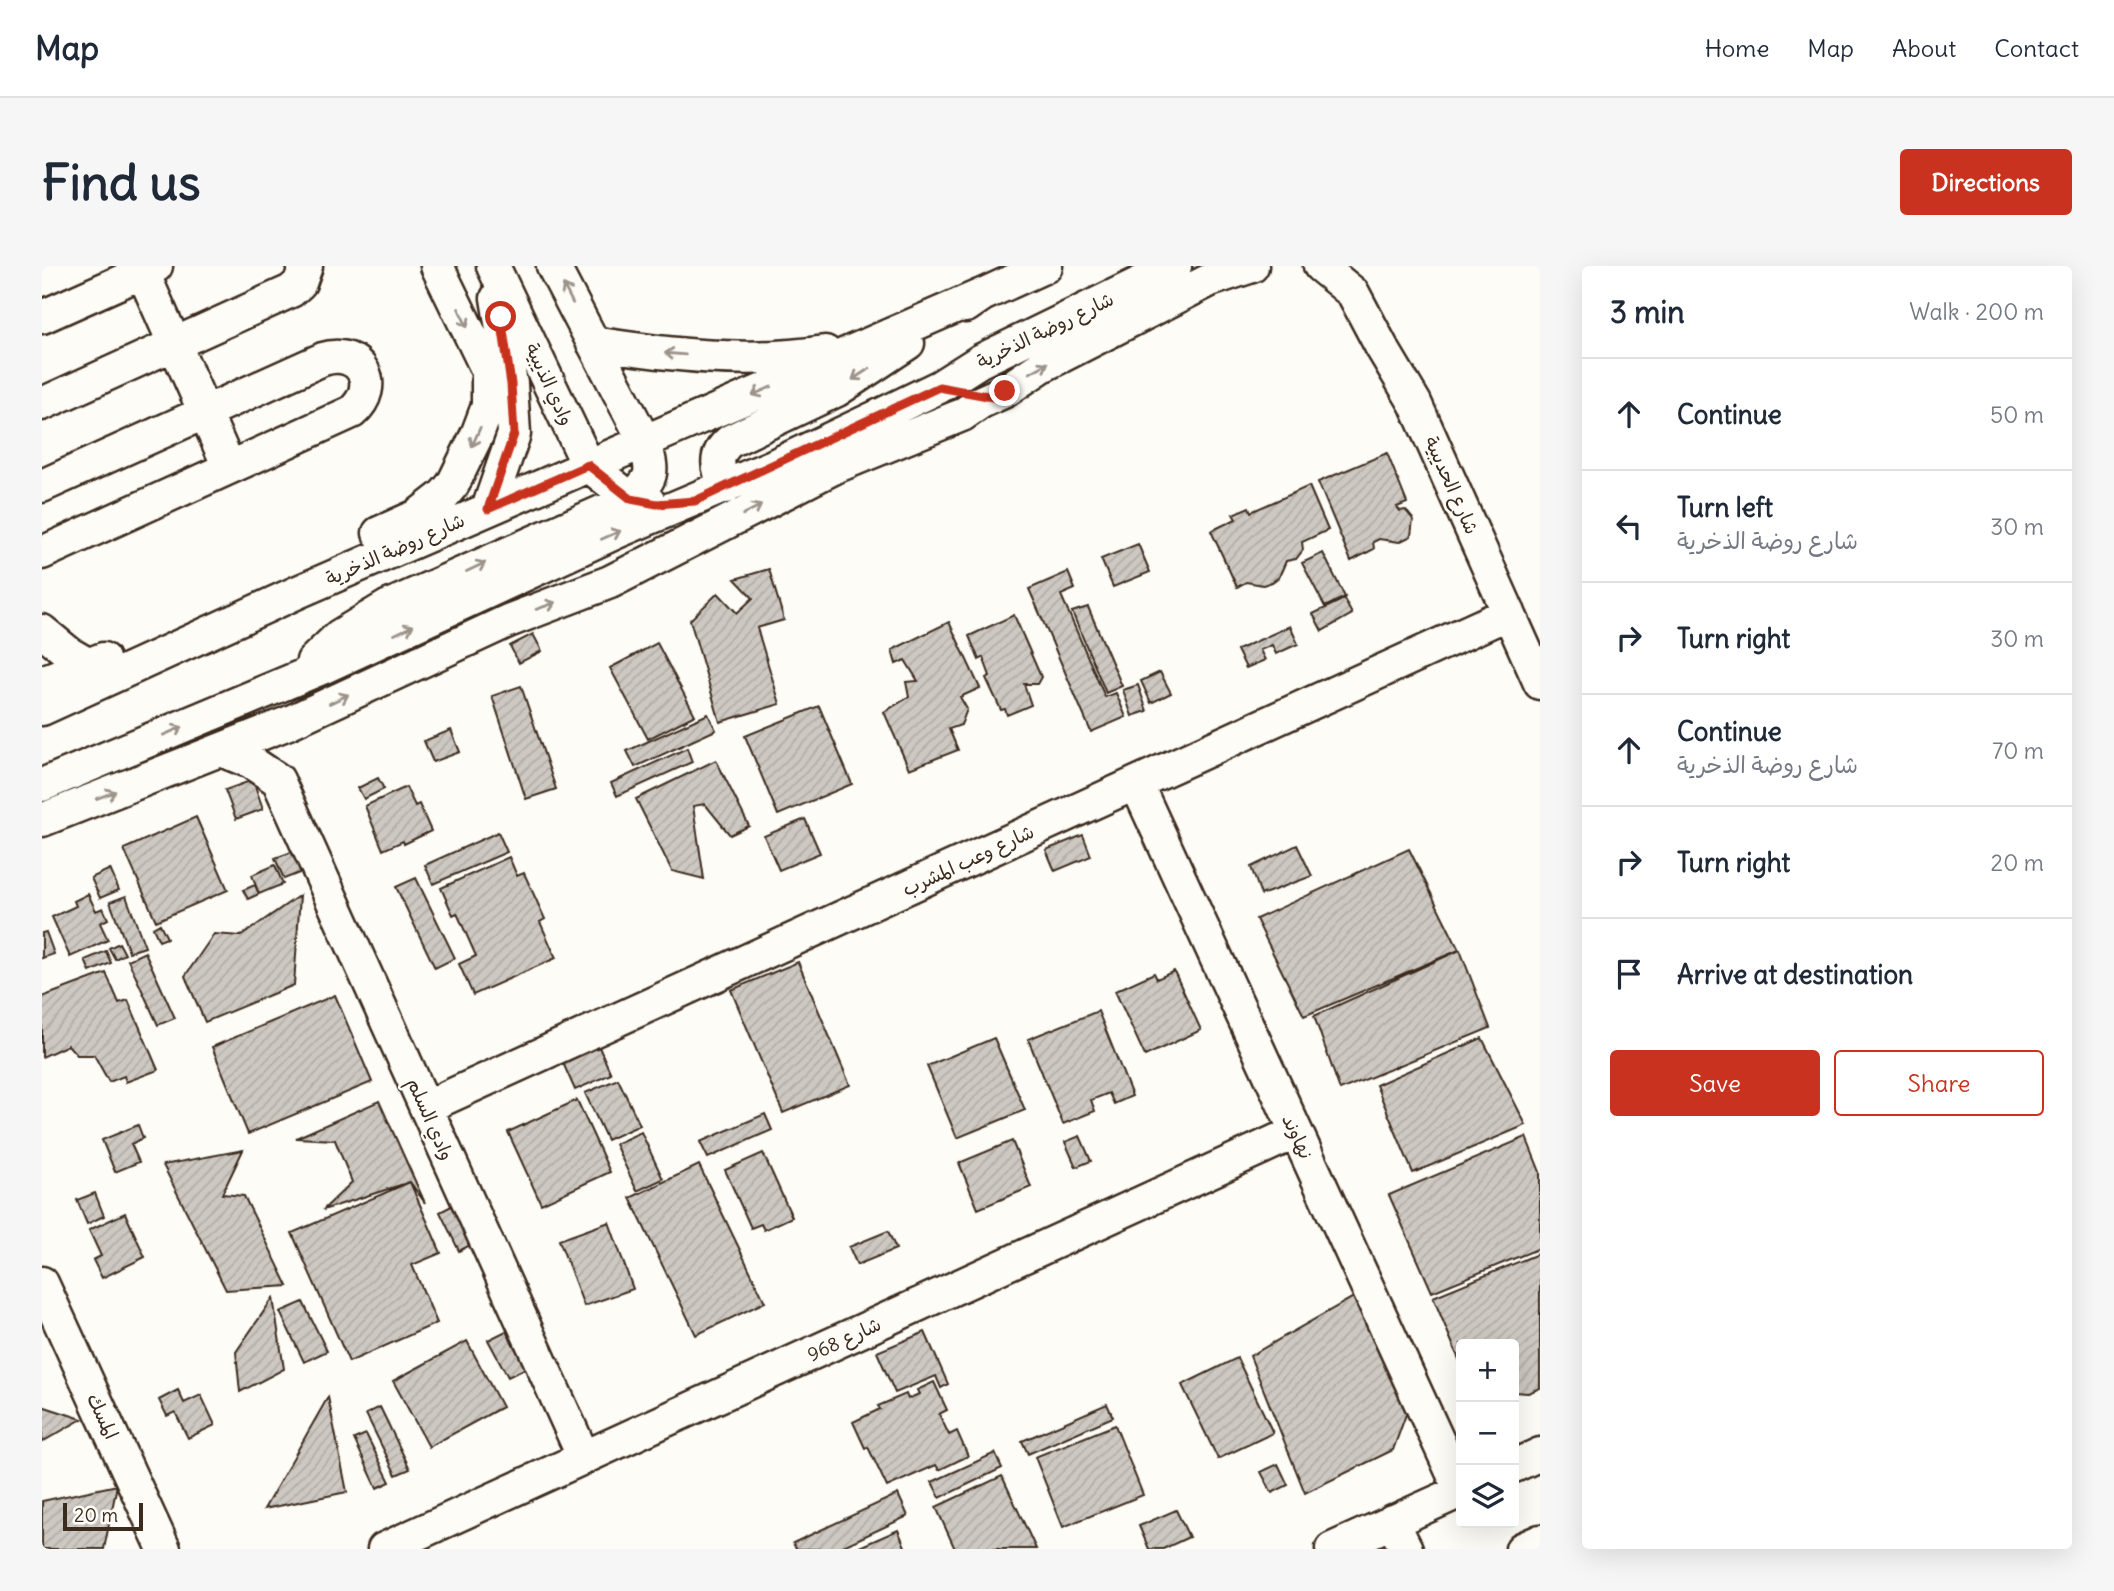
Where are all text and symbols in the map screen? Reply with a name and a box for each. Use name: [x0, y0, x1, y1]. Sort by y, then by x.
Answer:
text: Map: [35, 27, 99, 69]
text: Home: [1705, 33, 1769, 63]
text: Map: [1807, 33, 1854, 63]
text: About: [1892, 33, 1956, 63]
text: Contact: [1994, 33, 2079, 63]
button: Directions: [1900, 149, 2072, 215]
text: Find us: [42, 152, 200, 213]
one-way arrow: [561, 285, 575, 305]
street label: شارع روضة الذخرية: [973, 286, 1118, 375]
text: 3 min: [1610, 293, 1685, 331]
text: Walk · 200 m: [1909, 297, 2044, 326]
route start: [485, 301, 516, 332]
one-way arrow: [456, 307, 470, 328]
street label: وادي الذيبية: [518, 339, 580, 430]
one-way arrow: [664, 347, 687, 360]
one-way arrow: [1029, 361, 1049, 375]
one-way arrow: [852, 367, 871, 382]
route end: [989, 375, 1020, 406]
one-way arrow: [752, 385, 773, 398]
icon: ahead: [1610, 395, 1648, 433]
text: Continue: [1677, 398, 1782, 431]
text: 50 m: [1990, 400, 2044, 429]
one-way arrow: [468, 426, 481, 447]
street label: شارع الحديبية: [1418, 432, 1484, 539]
text: Turn left: [1677, 491, 1773, 524]
one-way arrow: [741, 502, 762, 516]
icon: left: [1610, 507, 1648, 545]
street label: شارع روضة الذخرية: [322, 508, 469, 592]
text: 30 m: [1990, 512, 2044, 541]
text: شارع روضة الذخرية: [1677, 526, 1858, 555]
one-way arrow: [599, 528, 621, 541]
one-way arrow: [465, 560, 486, 573]
one-way arrow: [535, 599, 557, 612]
icon: right: [1610, 619, 1648, 657]
text: Turn right: [1677, 622, 1790, 655]
one-way arrow: [393, 623, 414, 636]
text: 30 m: [1990, 624, 2044, 653]
one-way arrow: [328, 692, 349, 705]
text: Continue: [1677, 715, 1782, 748]
one-way arrow: [161, 723, 183, 736]
icon: ahead: [1610, 731, 1648, 769]
text: 70 m: [1992, 736, 2044, 765]
text: شارع روضة الذخرية: [1677, 750, 1858, 779]
one-way arrow: [94, 788, 116, 800]
street label: شارع وعب المشرب: [898, 819, 1039, 903]
icon: right: [1610, 843, 1648, 881]
text: Turn right: [1677, 846, 1790, 879]
text: 20 m: [1991, 848, 2044, 877]
icon: arrive: [1610, 955, 1648, 993]
text: Arrive at destination: [1677, 958, 1913, 991]
button: Save: [1610, 1050, 1820, 1116]
button: Share: [1834, 1050, 2044, 1116]
street label: وادي السلم: [399, 1074, 460, 1165]
street label: نهاوند: [1277, 1110, 1319, 1164]
street label: شارع 968: [803, 1312, 885, 1368]
map controls: [1456, 1339, 1519, 1528]
button: +: [1456, 1339, 1519, 1402]
street label: المسك: [82, 1389, 124, 1443]
button: −: [1456, 1402, 1519, 1465]
button: layers: [1456, 1465, 1519, 1528]
scale bar: [63, 1500, 144, 1532]
text: 20 m: [74, 1503, 118, 1527]

